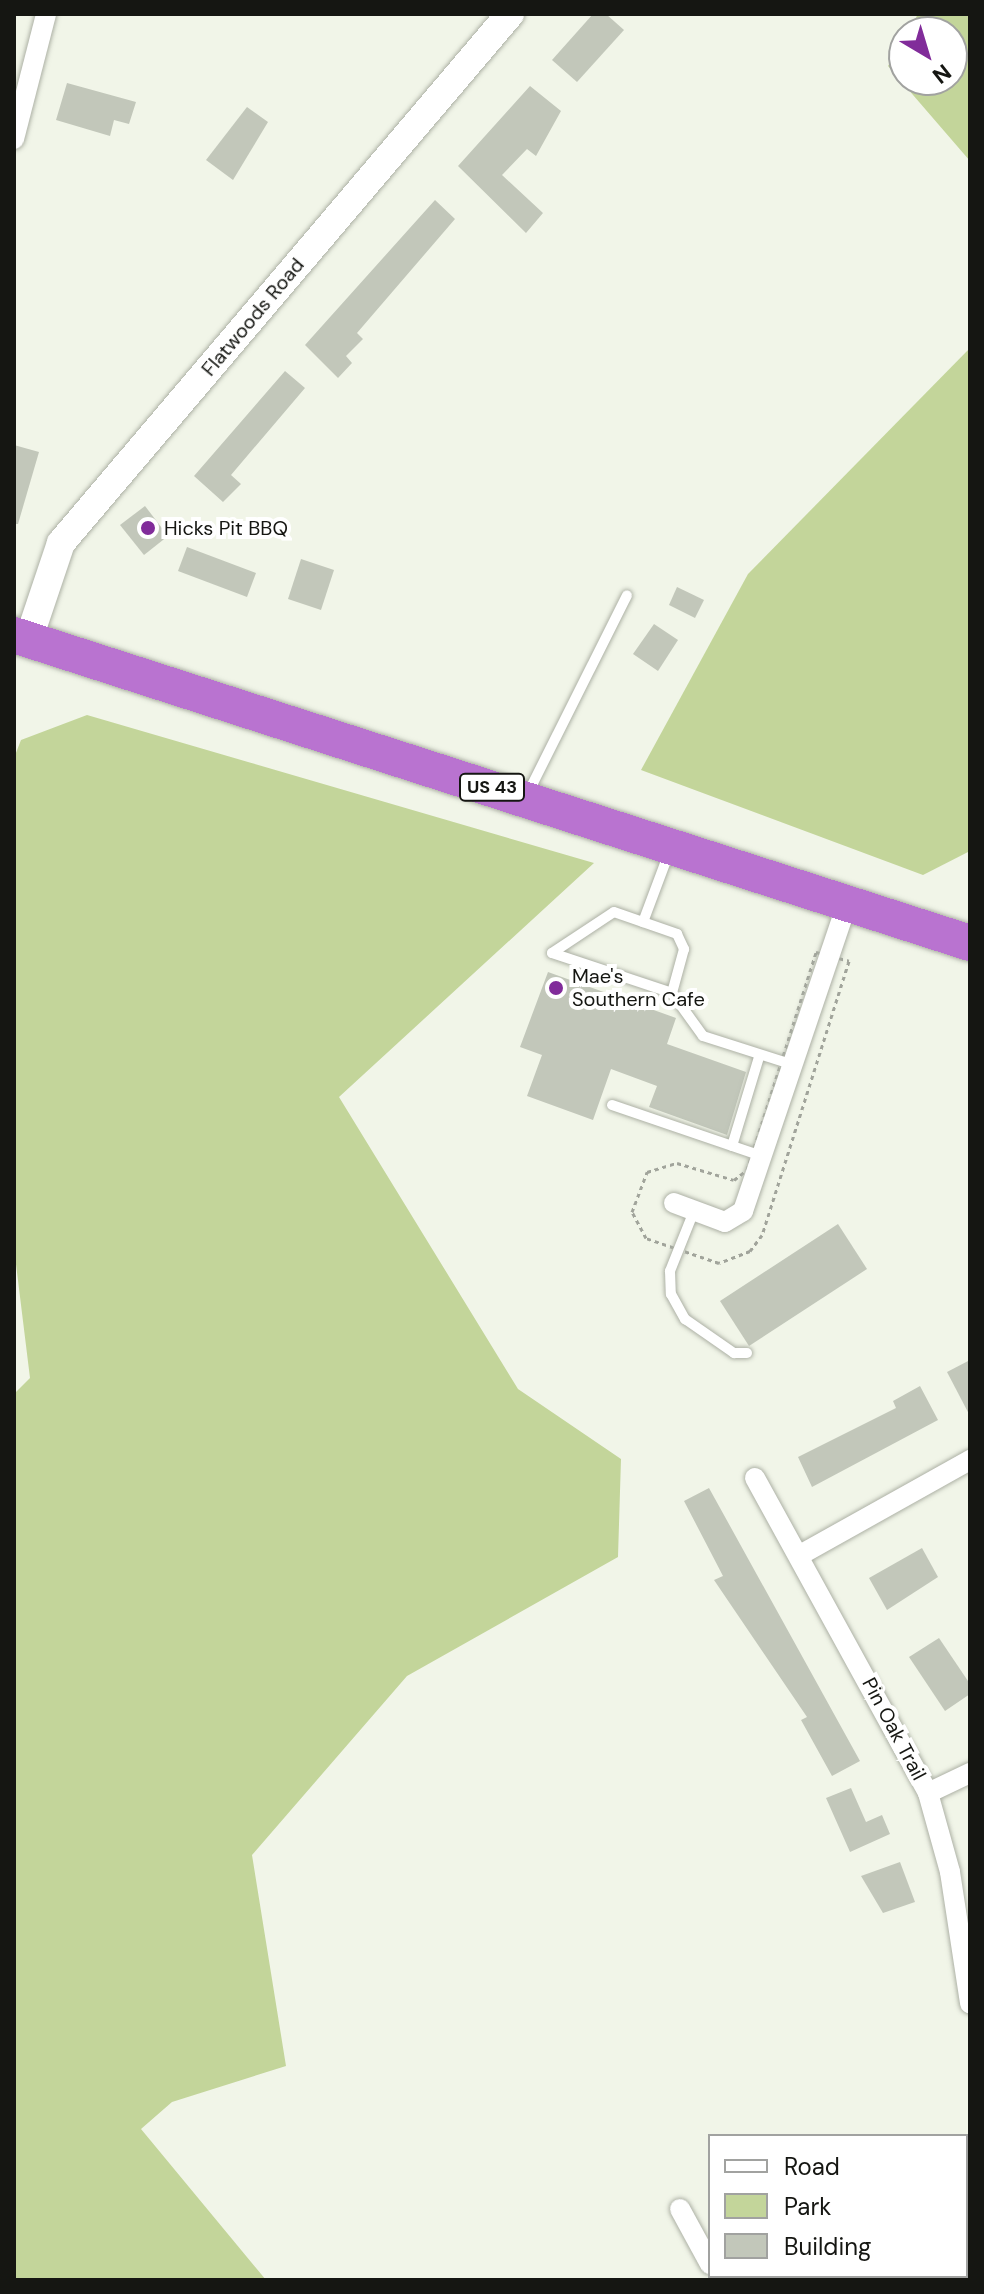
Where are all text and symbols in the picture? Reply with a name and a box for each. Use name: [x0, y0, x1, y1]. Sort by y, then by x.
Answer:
north arrow: [888, 16, 968, 96]
text: N: [927, 57, 957, 90]
street label: Flatwoods Road: [197, 253, 309, 381]
place label: Hicks Pit BBQ: [164, 516, 288, 540]
marker: Hicks Pit BBQ: [139, 519, 157, 537]
road number: US 43: [458, 773, 526, 801]
place label: Mae's Southern Cafe: [572, 964, 705, 1011]
marker: Mae's Southern Cafe: [547, 979, 565, 997]
street label: Pin Oak Trail: [857, 1674, 931, 1784]
legend: [708, 2134, 968, 2278]
text: Road: [784, 2151, 840, 2182]
text: Park: [784, 2191, 831, 2222]
text: Building: [784, 2231, 871, 2262]

